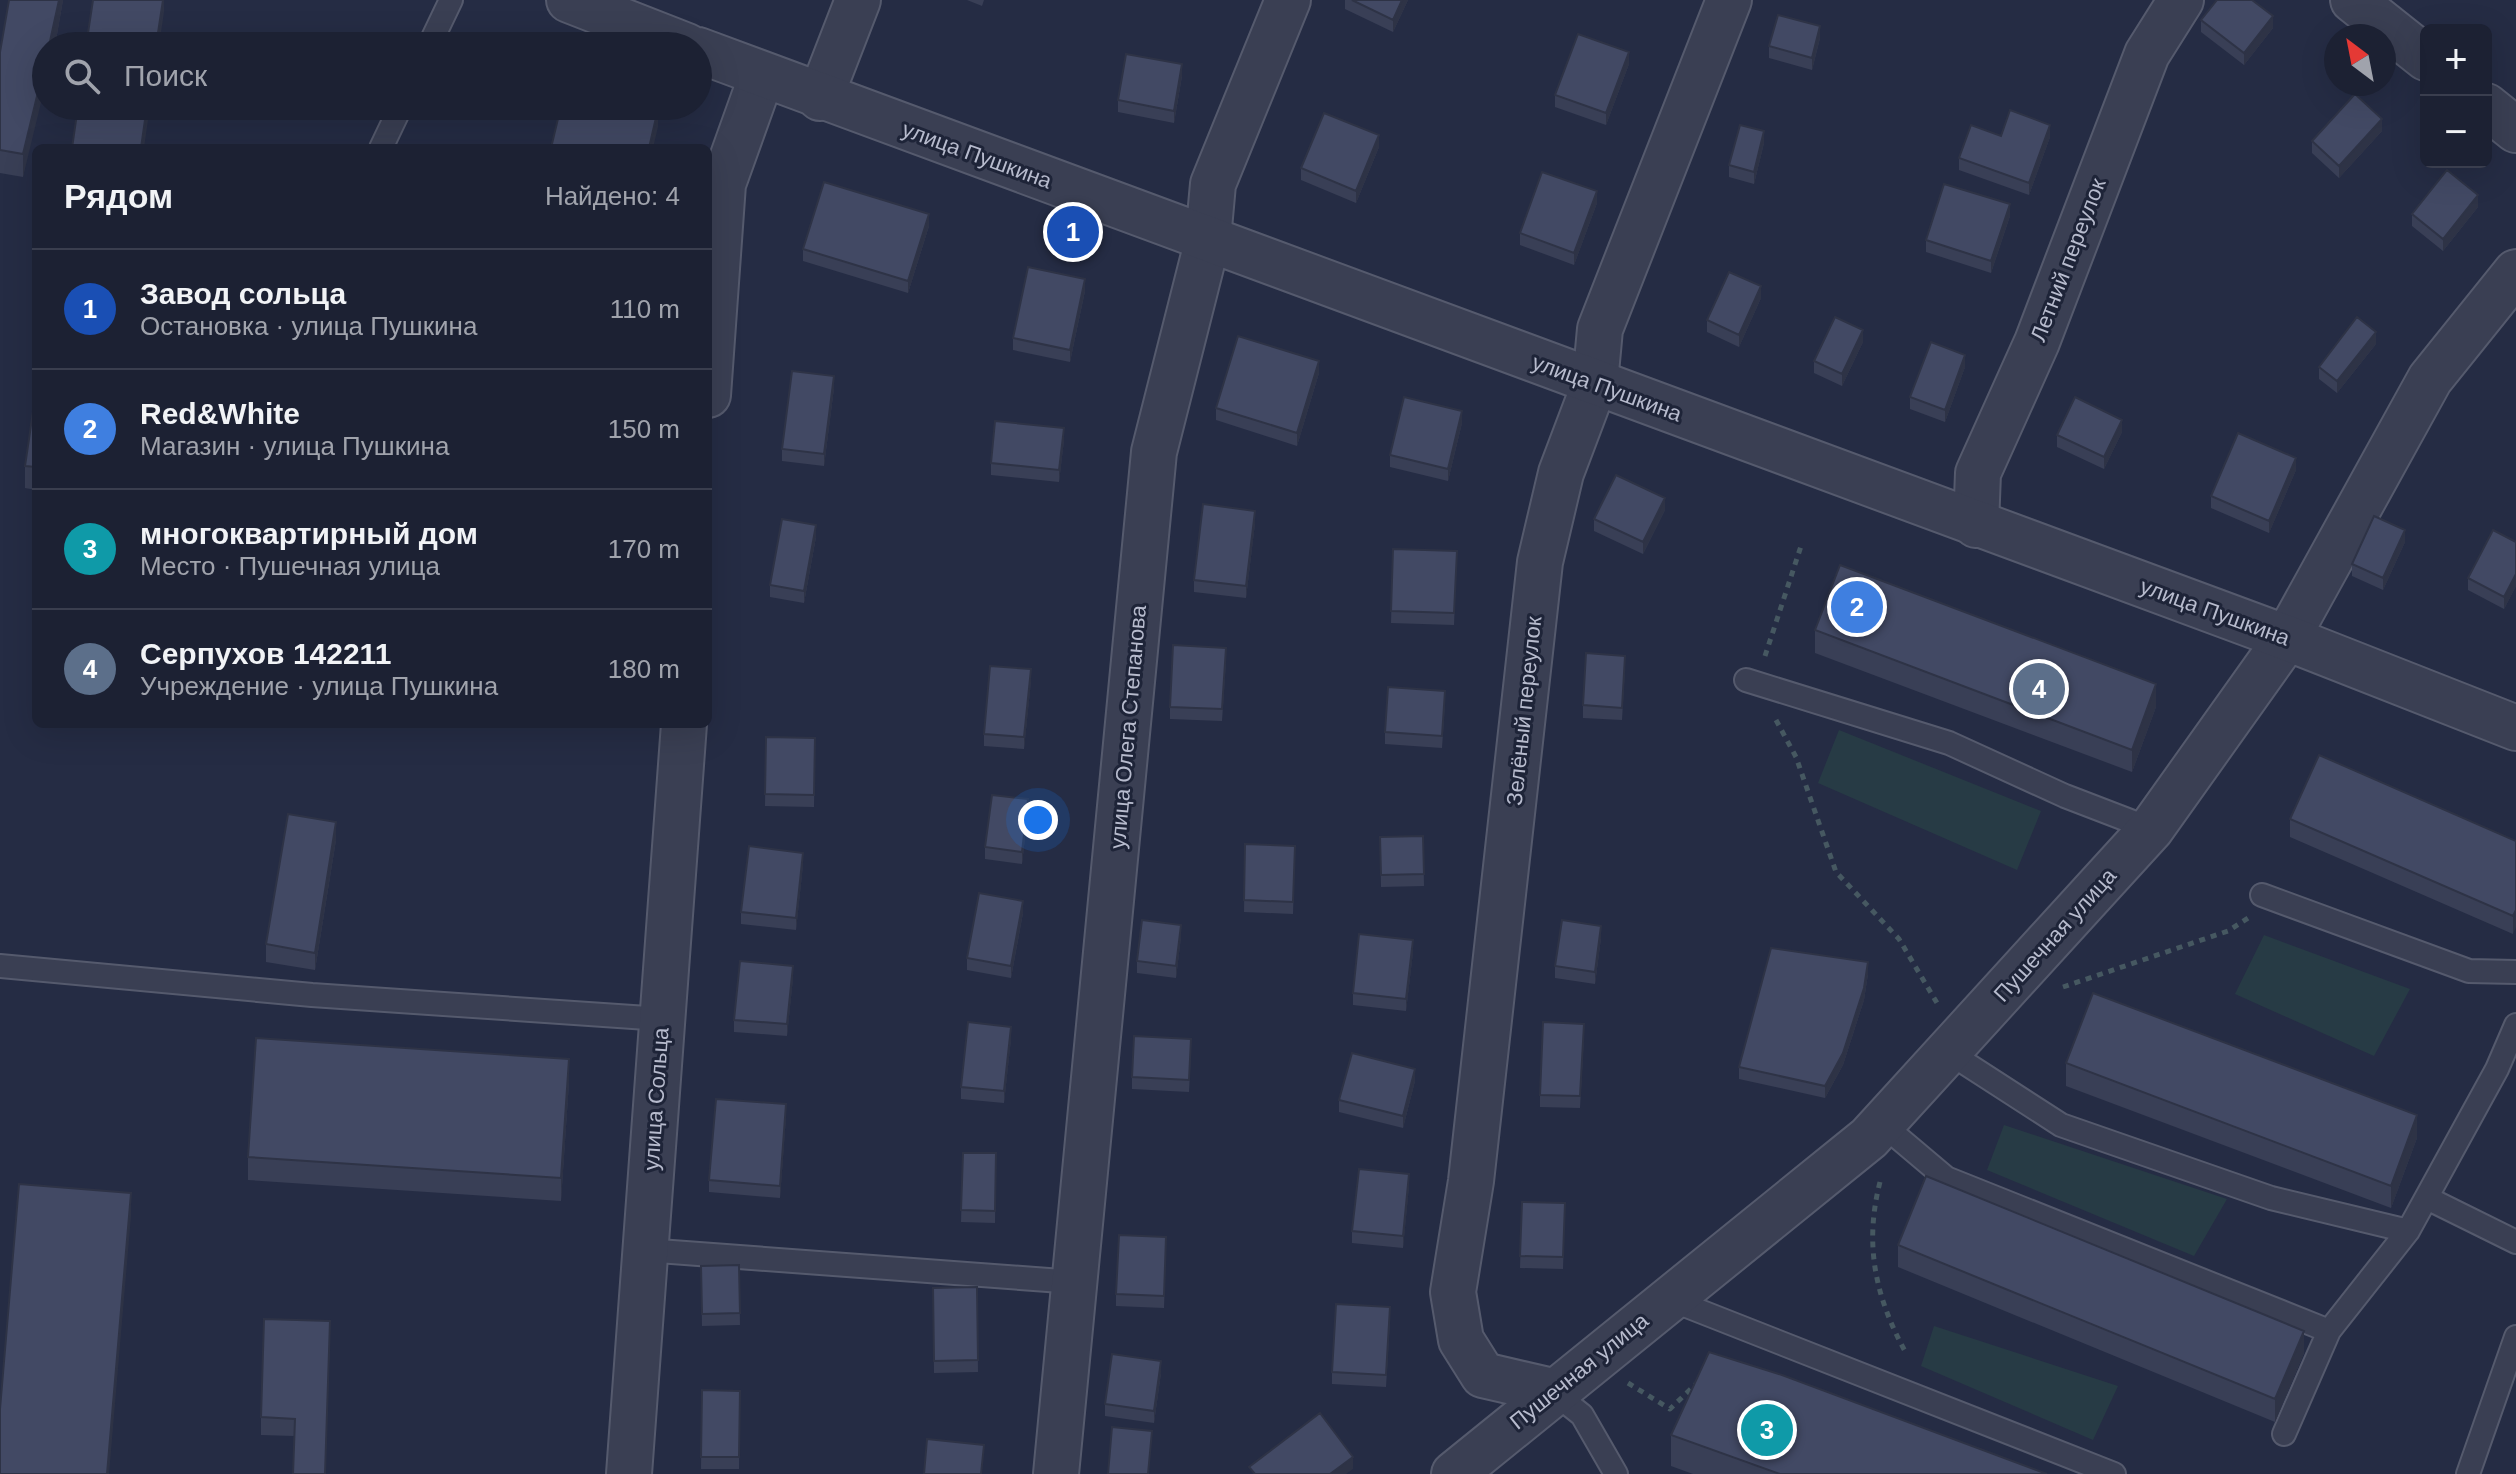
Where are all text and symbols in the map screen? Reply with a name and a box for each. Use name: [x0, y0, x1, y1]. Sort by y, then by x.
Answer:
north arrow: [2324, 24, 2396, 96]
map controls: [2420, 24, 2492, 168]
button: +: [2420, 24, 2492, 96]
search box: [32, 32, 712, 120]
icon: search: [60, 54, 104, 98]
text: Поиск: [124, 59, 207, 92]
button: −: [2420, 96, 2492, 168]
street label: улица Пушкина: [899, 116, 1056, 194]
street label: Летний переулок: [2025, 175, 2111, 345]
text: Рядом: [64, 177, 173, 215]
text: Найдено: 4: [545, 181, 680, 211]
pin: 1: [1047, 202, 1099, 262]
text: Завод сольца: [140, 277, 346, 310]
text: 1: [83, 294, 97, 324]
text: 110 m: [610, 294, 680, 324]
text: Остановка · улица Пушкина: [140, 311, 477, 341]
street label: улица Пушкина: [1529, 349, 1686, 427]
text: Red&White: [140, 397, 300, 430]
text: 2: [83, 414, 97, 444]
text: 150 m: [608, 414, 680, 444]
text: Магазин · улица Пушкина: [140, 431, 449, 461]
text: многоквартирный дом: [140, 517, 478, 550]
text: 3: [83, 534, 97, 564]
text: 170 m: [608, 534, 680, 564]
text: Место · Пушечная улица: [140, 551, 440, 581]
street label: улица Пушкина: [2137, 573, 2294, 651]
pin: 2: [1831, 577, 1883, 637]
street label: улица Олега Степанова: [1105, 603, 1151, 850]
street label: Зелёный переулок: [1502, 615, 1546, 807]
text: Серпухов 142211: [140, 637, 391, 670]
text: 4: [83, 654, 97, 684]
text: 180 m: [608, 654, 680, 684]
pin: 4: [2013, 659, 2065, 719]
text: Учреждение · улица Пушкина: [140, 671, 498, 701]
your location: [1018, 800, 1058, 840]
street label: Пушечная улица: [1989, 863, 2122, 1007]
street label: улица Сольца: [639, 1026, 674, 1171]
street label: Пушечная улица: [1505, 1307, 1654, 1434]
pin: 3: [1741, 1400, 1793, 1460]

